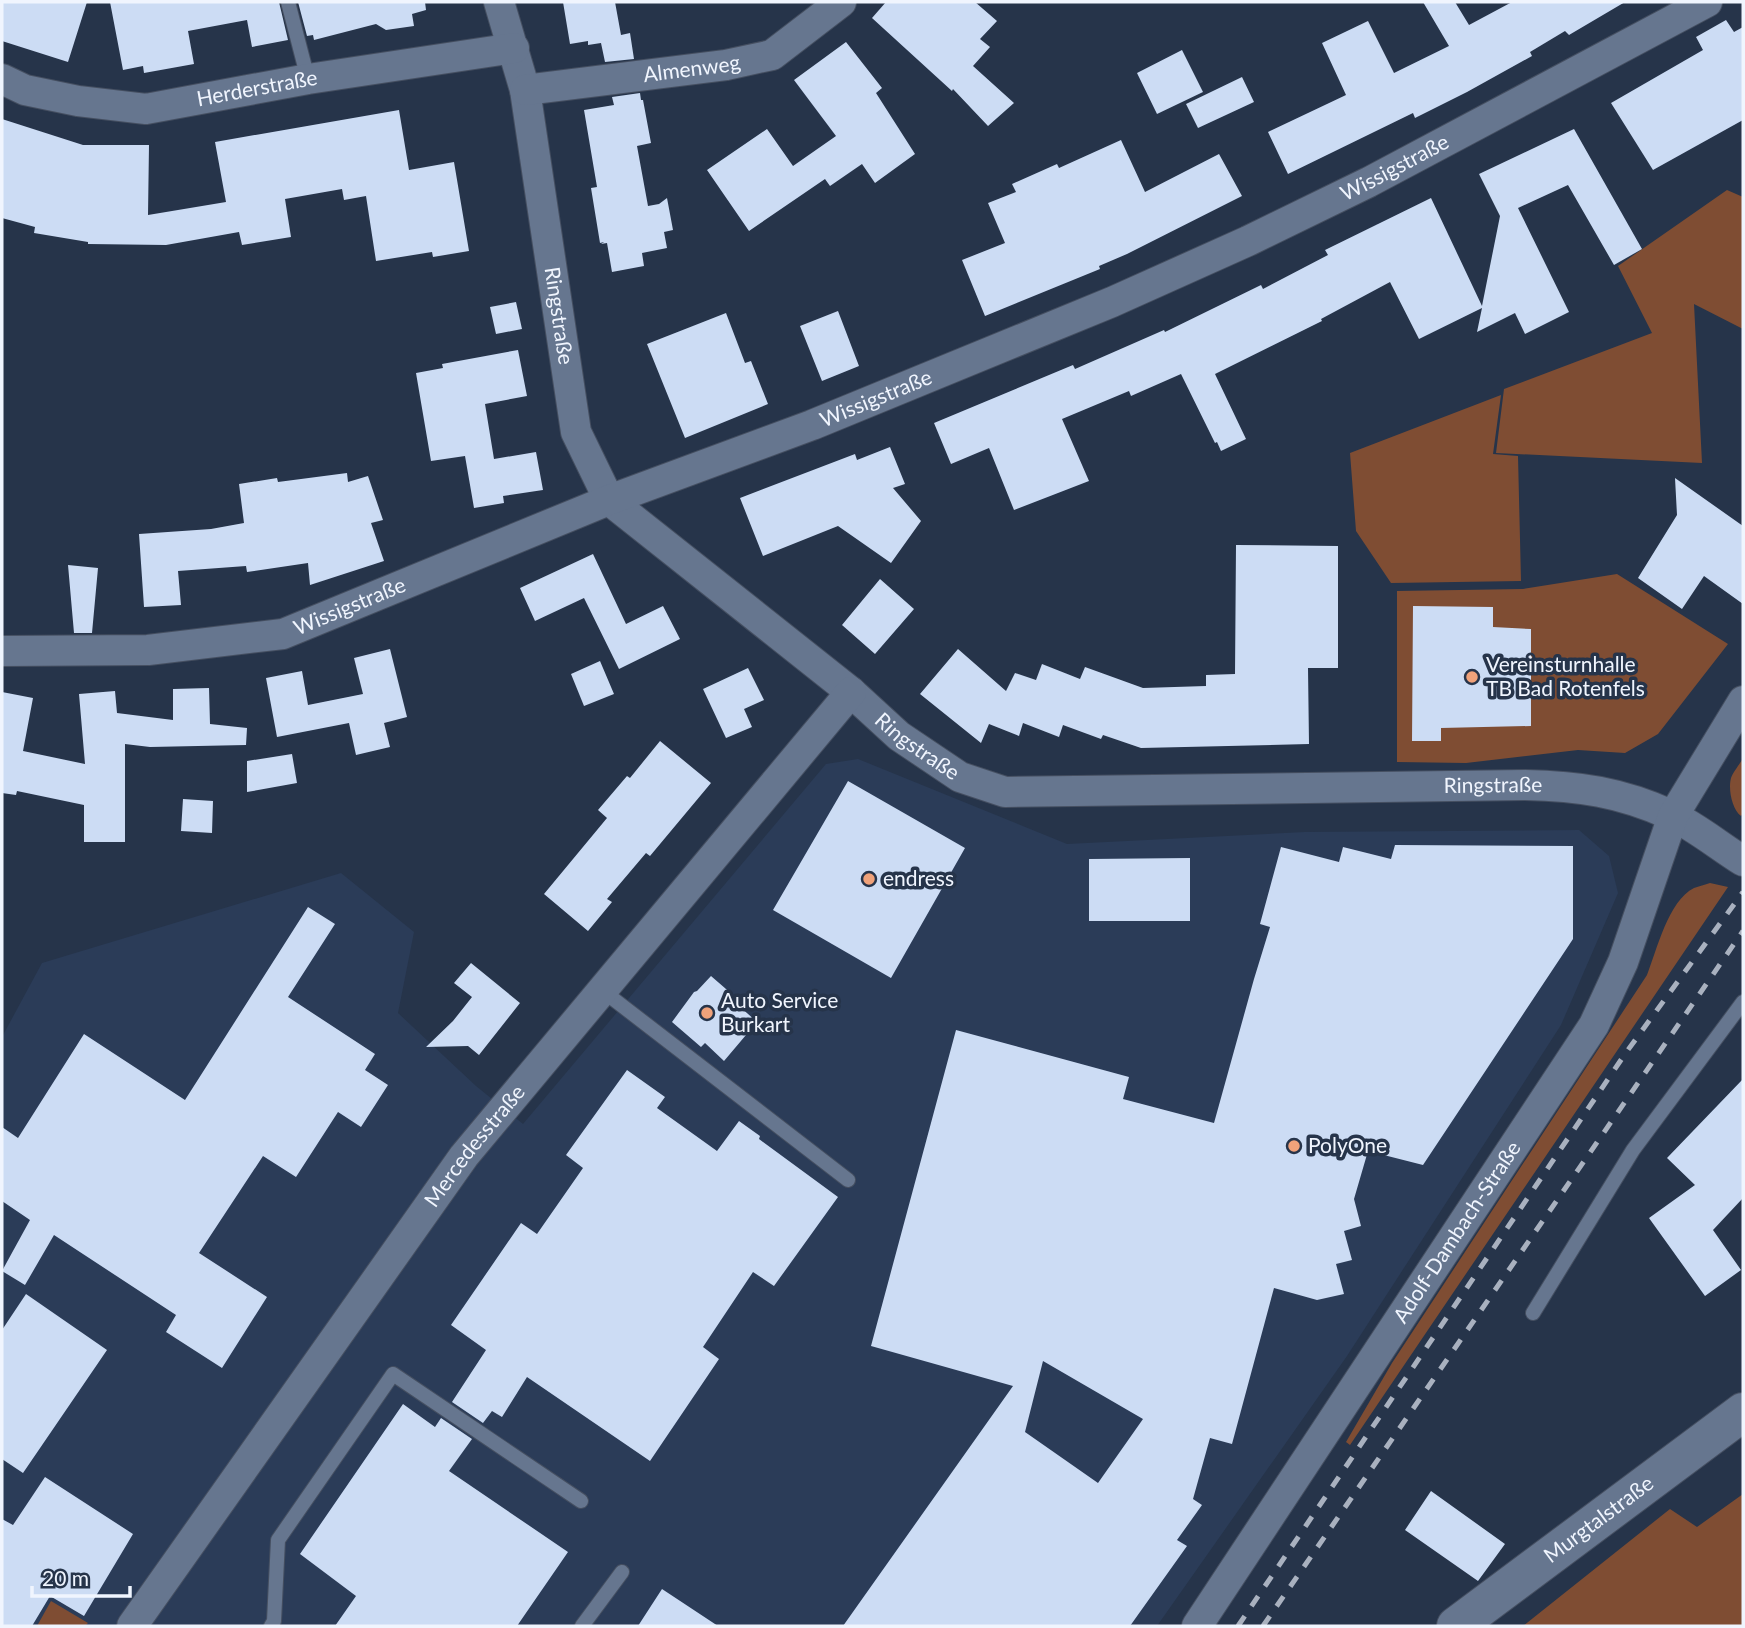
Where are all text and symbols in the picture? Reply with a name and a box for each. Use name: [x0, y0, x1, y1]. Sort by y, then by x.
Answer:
street label: Almenweg: [642, 48, 742, 86]
street label: Herderstraße: [194, 64, 319, 110]
street label: Wissigstraße: [1336, 128, 1452, 205]
street label: Ringstraße: [541, 265, 580, 366]
street label: Wissigstraße: [816, 363, 935, 431]
street label: Wissigstraße: [289, 571, 409, 639]
place label: Vereinsturnhalle TB Bad Rotenfels: [1486, 651, 1645, 700]
marker: Vereinsturnhalle TB Bad Rotenfels: [1464, 669, 1480, 685]
street label: Ringstraße: [871, 706, 965, 784]
street label: Ringstraße: [1443, 771, 1543, 797]
place label: endress: [883, 865, 954, 890]
marker: endress: [861, 871, 877, 887]
place label: Auto Service Burkart: [721, 987, 838, 1036]
marker: Auto Service Burkart: [699, 1005, 715, 1021]
street label: Mercedesstraße: [418, 1079, 529, 1211]
place label: PolyOne: [1308, 1132, 1387, 1157]
street label: Adolf-Dambach-Straße: [1387, 1136, 1525, 1327]
marker: PolyOne: [1286, 1138, 1302, 1154]
street label: Murgtalstraße: [1538, 1469, 1657, 1567]
scale bar: [32, 1554, 130, 1598]
text: 20 m: [42, 1565, 89, 1590]

